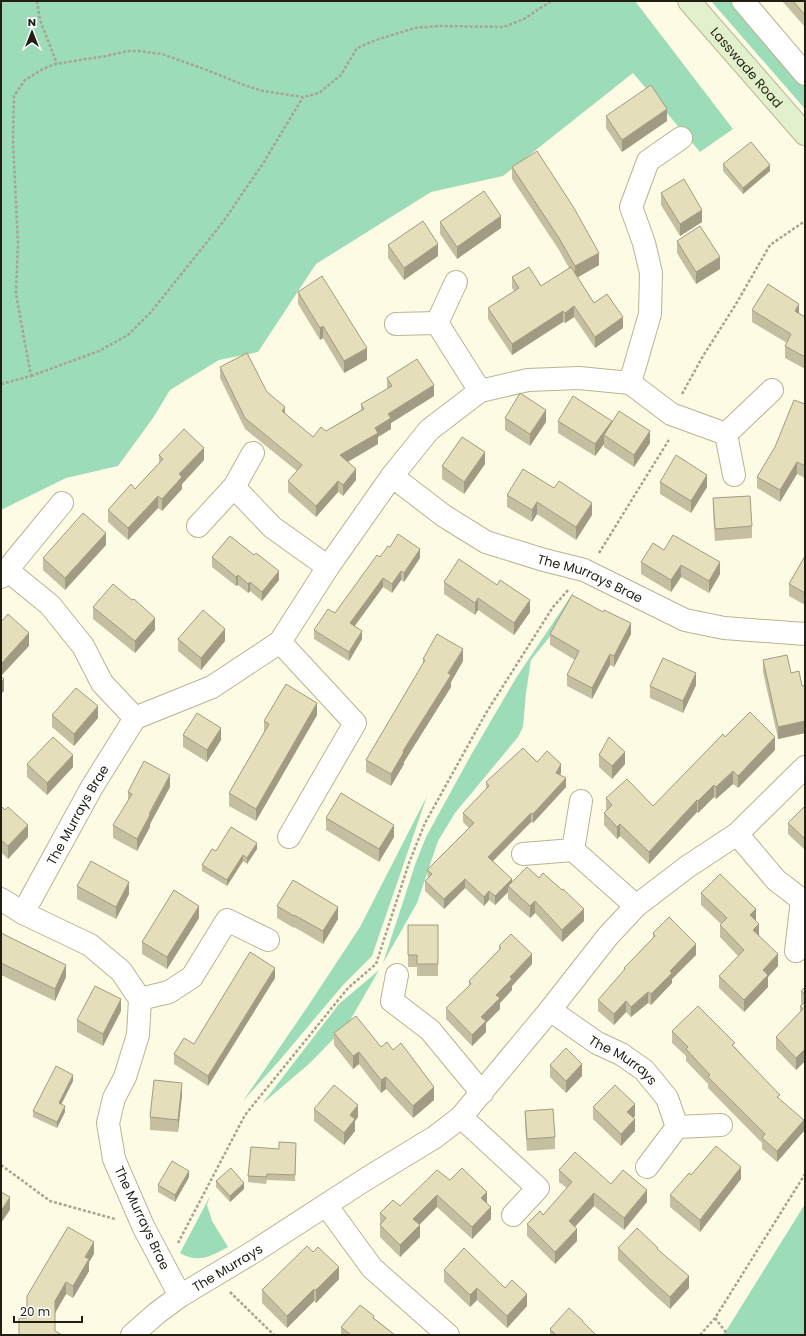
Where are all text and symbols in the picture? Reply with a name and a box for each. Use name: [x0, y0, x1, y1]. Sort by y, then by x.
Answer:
north arrow: [12, 12, 52, 52]
text: N: [28, 14, 36, 30]
street label: Lasswade Road: [706, 23, 787, 112]
street label: The Murrays Brae: [535, 549, 646, 607]
street label: The Murrays Brae: [42, 761, 113, 868]
street label: The Murrays: [585, 1031, 662, 1089]
street label: The Murrays Brae: [110, 1163, 174, 1273]
street label: The Murrays: [188, 1239, 266, 1296]
scale bar: [14, 1298, 82, 1324]
text: 20 m: [20, 1303, 50, 1320]

